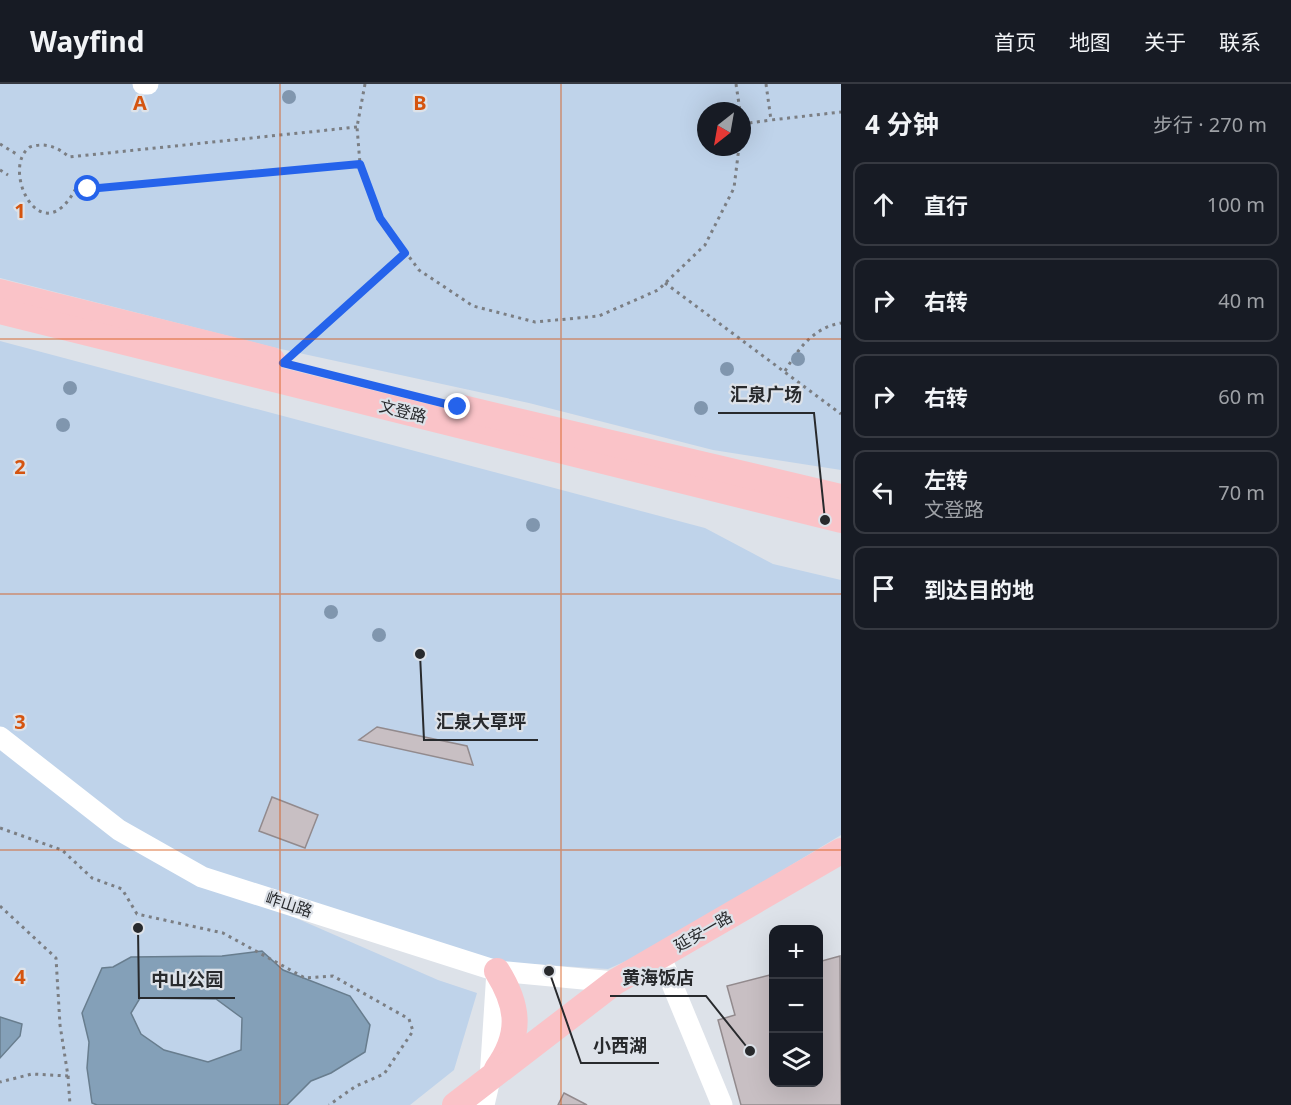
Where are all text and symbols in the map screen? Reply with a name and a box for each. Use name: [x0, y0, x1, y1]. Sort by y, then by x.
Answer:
text: Wayfind: [30, 22, 144, 60]
text: 首页: [994, 28, 1036, 56]
text: 地图: [1069, 28, 1111, 56]
text: 关于: [1144, 28, 1186, 56]
text: 联系: [1219, 28, 1261, 56]
text: A: [133, 89, 147, 116]
text: B: [413, 89, 427, 116]
north arrow: [697, 102, 751, 156]
text: 4 分钟: [865, 106, 939, 142]
text: 步行 · 270 m: [1153, 111, 1267, 138]
route start: [74, 175, 100, 201]
icon: ahead: [867, 188, 900, 221]
text: 直行: [924, 190, 968, 220]
text: 100 m: [1207, 191, 1265, 218]
text: 1: [14, 197, 26, 224]
icon: right: [867, 284, 900, 317]
text: 右转: [924, 286, 968, 316]
text: 40 m: [1218, 287, 1265, 314]
callout: 汇泉广场: [718, 377, 814, 413]
icon: right: [867, 380, 900, 413]
text: 汇泉广场: [730, 382, 802, 406]
text: 右转: [924, 382, 968, 412]
text: 60 m: [1218, 383, 1265, 410]
route end: [444, 393, 470, 419]
street label: 文登路: [377, 395, 429, 427]
text: 2: [14, 453, 26, 480]
text: 左转: [924, 464, 968, 494]
icon: left: [867, 476, 900, 509]
text: 70 m: [1218, 479, 1265, 506]
text: 文登路: [924, 496, 984, 523]
icon: arrive: [867, 572, 900, 605]
text: 到达目的地: [924, 574, 1034, 604]
callout: 汇泉大草坪: [424, 704, 538, 740]
text: 3: [14, 708, 26, 735]
text: 汇泉大草坪: [436, 709, 526, 733]
street label: 岞山路: [263, 886, 315, 922]
street label: 延安一路: [670, 905, 736, 957]
map controls: [769, 925, 823, 1087]
button: +: [769, 925, 823, 979]
callout: 黄海饭店: [610, 960, 706, 996]
callout: 中山公园: [139, 962, 235, 998]
text: 4: [14, 963, 26, 990]
text: 黄海饭店: [622, 965, 694, 989]
text: 中山公园: [151, 967, 223, 991]
button: −: [769, 979, 823, 1033]
callout: 小西湖: [581, 1027, 659, 1063]
text: 小西湖: [593, 1033, 647, 1057]
button: layers: [769, 1033, 823, 1087]

